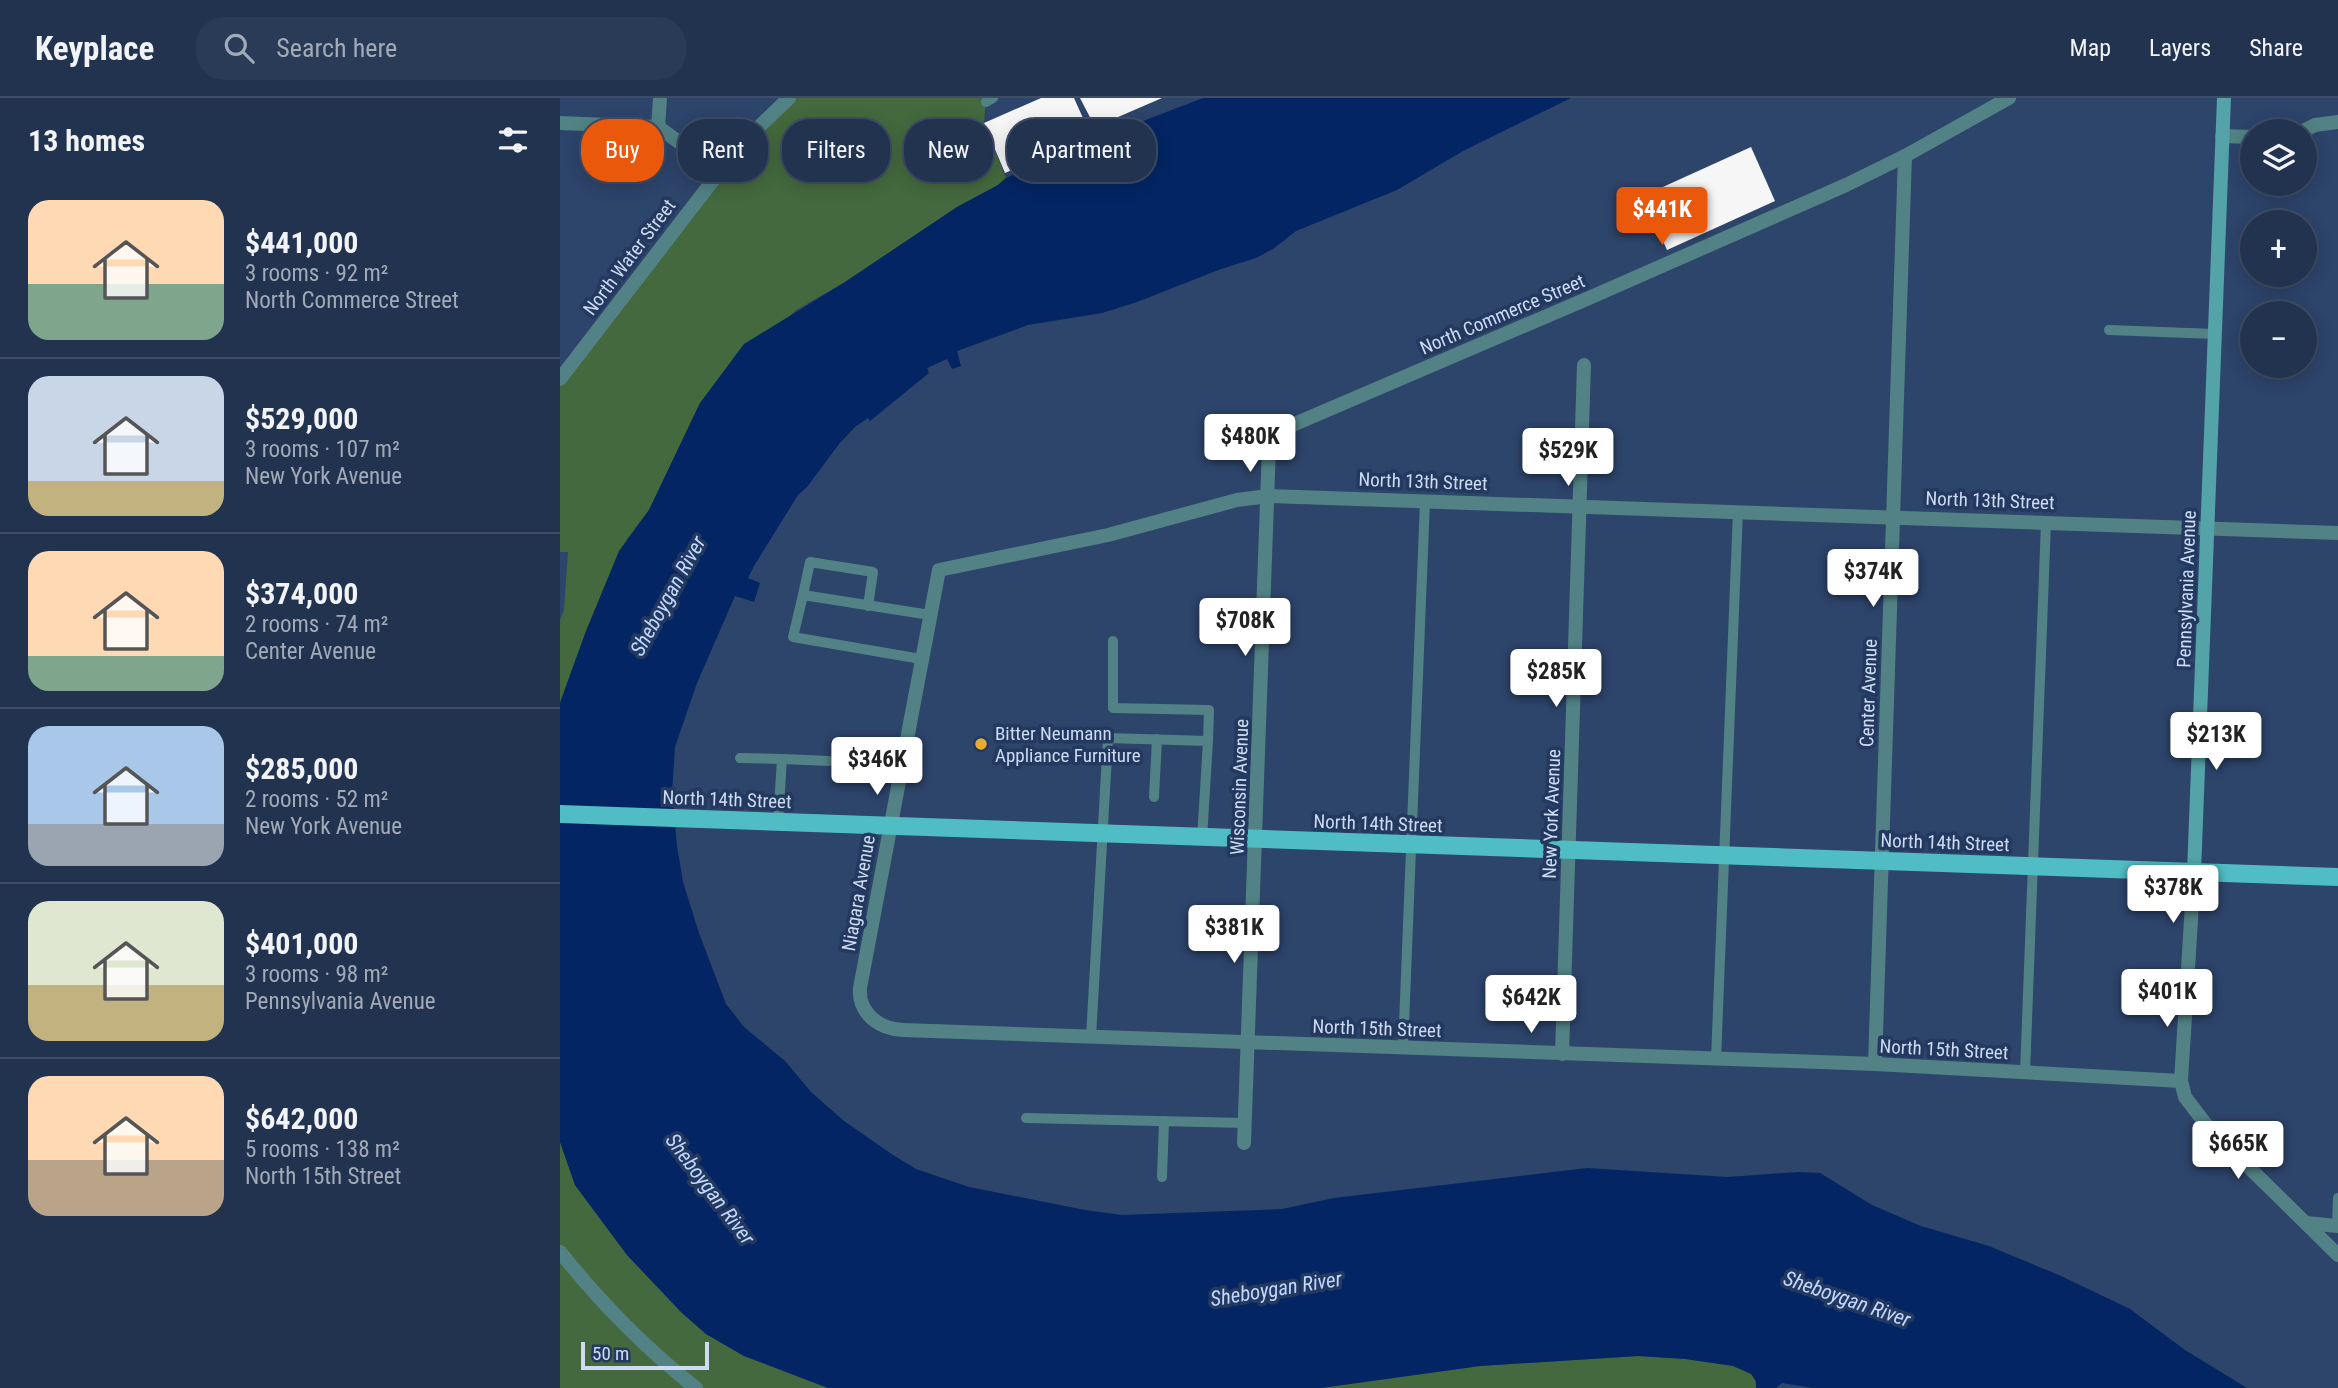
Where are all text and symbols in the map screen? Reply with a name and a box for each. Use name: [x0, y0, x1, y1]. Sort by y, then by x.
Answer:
search box: [196, 17, 686, 80]
text: Keyplace: [35, 29, 154, 68]
icon: search: [220, 29, 258, 67]
text: Search here: [276, 33, 397, 63]
text: Map: [2070, 34, 2111, 62]
text: Layers: [2149, 34, 2211, 62]
text: Share: [2249, 34, 2303, 62]
chip: Buy: [581, 119, 664, 182]
chip: Rent: [678, 119, 768, 182]
chip: Filters: [782, 119, 890, 182]
chip: New: [904, 119, 993, 182]
chip: Apartment: [1007, 119, 1156, 182]
map controls: [2240, 119, 2317, 378]
button: layers: [2240, 119, 2317, 196]
icon: filters: [494, 121, 532, 159]
text: 13 homes: [28, 123, 145, 158]
pin: $441K: [1613, 188, 1711, 247]
street label: North Water Street: [578, 195, 680, 320]
text: $441K: [1632, 196, 1692, 223]
button: +: [2240, 210, 2317, 287]
text: $441,000: [245, 225, 358, 260]
icon: home: [84, 228, 168, 312]
text: 3 rooms · 92 m²: [245, 260, 388, 287]
street label: North Commerce Street: [1416, 269, 1588, 360]
text: North Commerce Street: [245, 287, 459, 314]
button: −: [2240, 301, 2317, 378]
text: $529,000: [245, 401, 358, 436]
icon: home: [84, 404, 168, 488]
pin: $480K: [1201, 414, 1299, 474]
text: $480K: [1220, 423, 1280, 450]
pin: $529K: [1519, 428, 1617, 488]
text: 3 rooms · 107 m²: [245, 436, 400, 463]
text: $529K: [1538, 437, 1598, 464]
text: New York Avenue: [245, 463, 402, 490]
street label: North 13th Street: [1358, 468, 1488, 495]
street label: North 13th Street: [1925, 487, 2055, 514]
street label: Pennsylvania Avenue: [2172, 510, 2201, 668]
water label: Sheboygan River: [625, 531, 711, 660]
pin: $374K: [1824, 550, 1922, 609]
text: $374K: [1843, 558, 1903, 585]
text: $374,000: [245, 576, 358, 611]
icon: home: [84, 579, 168, 663]
pin: $708K: [1196, 598, 1294, 658]
text: $708K: [1215, 607, 1275, 634]
text: 2 rooms · 74 m²: [245, 611, 388, 638]
text: Center Avenue: [245, 638, 376, 665]
street label: Center Avenue: [1855, 638, 1882, 748]
pin: $285K: [1507, 650, 1605, 709]
text: $285K: [1526, 658, 1586, 685]
pin: $213K: [2167, 712, 2265, 772]
street label: Wisconsin Avenue: [1226, 718, 1253, 856]
text: $213K: [2186, 721, 2246, 748]
place label: Bitter Neumann Appliance Furniture: [995, 722, 1141, 767]
marker: Bitter Neumann Appliance Furniture: [973, 736, 989, 752]
pin: $346K: [828, 738, 926, 797]
text: $346K: [847, 746, 907, 773]
street label: New York Avenue: [1538, 749, 1565, 879]
text: $285,000: [245, 751, 358, 786]
icon: home: [84, 754, 168, 838]
text: 2 rooms · 52 m²: [245, 786, 388, 813]
street label: North 14th Street: [662, 786, 792, 813]
street label: North 14th Street: [1313, 810, 1443, 837]
text: New York Avenue: [245, 813, 402, 840]
street label: North 14th Street: [1880, 829, 2010, 856]
street label: Niagara Avenue: [837, 833, 880, 953]
pin: $378K: [2124, 866, 2222, 925]
text: $378K: [2143, 874, 2203, 901]
pin: $381K: [1185, 906, 1283, 965]
text: $381K: [1204, 914, 1264, 941]
text: $401,000: [245, 926, 358, 961]
icon: home: [84, 929, 168, 1013]
text: 3 rooms · 98 m²: [245, 961, 388, 988]
pin: $401K: [2118, 970, 2216, 1029]
pin: $642K: [1482, 976, 1580, 1035]
text: $401K: [2137, 978, 2197, 1005]
text: $642K: [1501, 984, 1561, 1011]
text: Pennsylvania Avenue: [245, 988, 436, 1015]
street label: North 15th Street: [1312, 1015, 1442, 1042]
street label: North 15th Street: [1879, 1035, 2009, 1064]
text: $642,000: [245, 1101, 358, 1136]
icon: home: [84, 1104, 168, 1188]
pin: $665K: [2189, 1122, 2287, 1181]
water label: Sheboygan River: [660, 1129, 760, 1250]
text: $665K: [2208, 1130, 2268, 1157]
text: 5 rooms · 138 m²: [245, 1136, 400, 1163]
text: North 15th Street: [245, 1163, 401, 1190]
water label: Sheboygan River: [1780, 1266, 1914, 1332]
water label: Sheboygan River: [1209, 1267, 1344, 1311]
scale bar: [581, 1339, 709, 1371]
text: 50 m: [592, 1342, 629, 1365]

